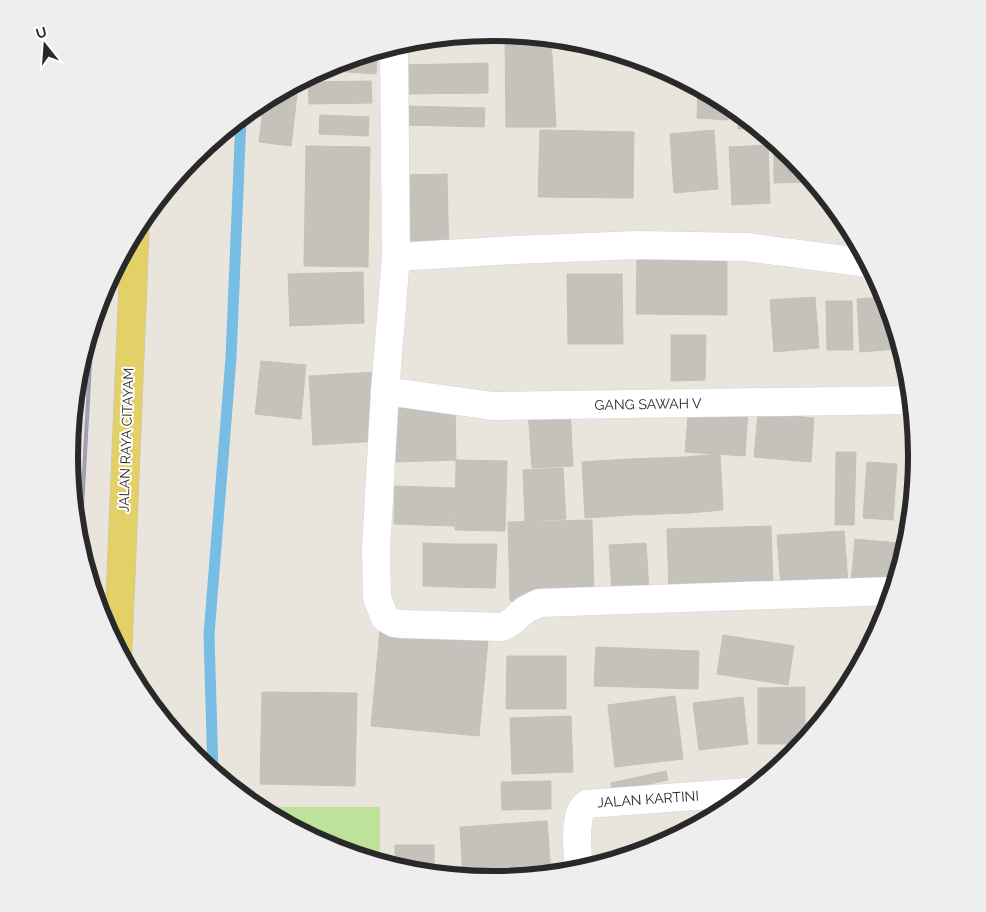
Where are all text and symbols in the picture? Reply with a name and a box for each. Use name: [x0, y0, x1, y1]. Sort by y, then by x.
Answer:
north arrow: [20, 20, 70, 70]
text: U: [34, 23, 49, 42]
street label: JALAN RAYA CITAYAM: [115, 367, 137, 513]
street label: GANG SAWAH V: [594, 395, 702, 413]
street label: JALAN KARTINI: [597, 787, 699, 811]

